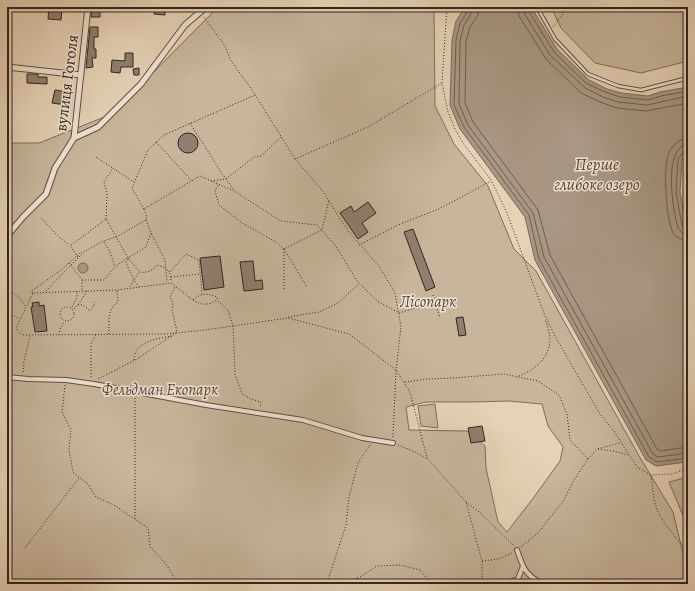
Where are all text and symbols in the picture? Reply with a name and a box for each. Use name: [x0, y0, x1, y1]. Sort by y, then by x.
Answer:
street label: вулиця Гоголя: [50, 33, 84, 133]
water label: Перше глибоке озеро: [554, 153, 640, 196]
park label: Лісопарк: [399, 291, 456, 313]
park label: Фельдман Екопарк: [102, 379, 218, 401]

